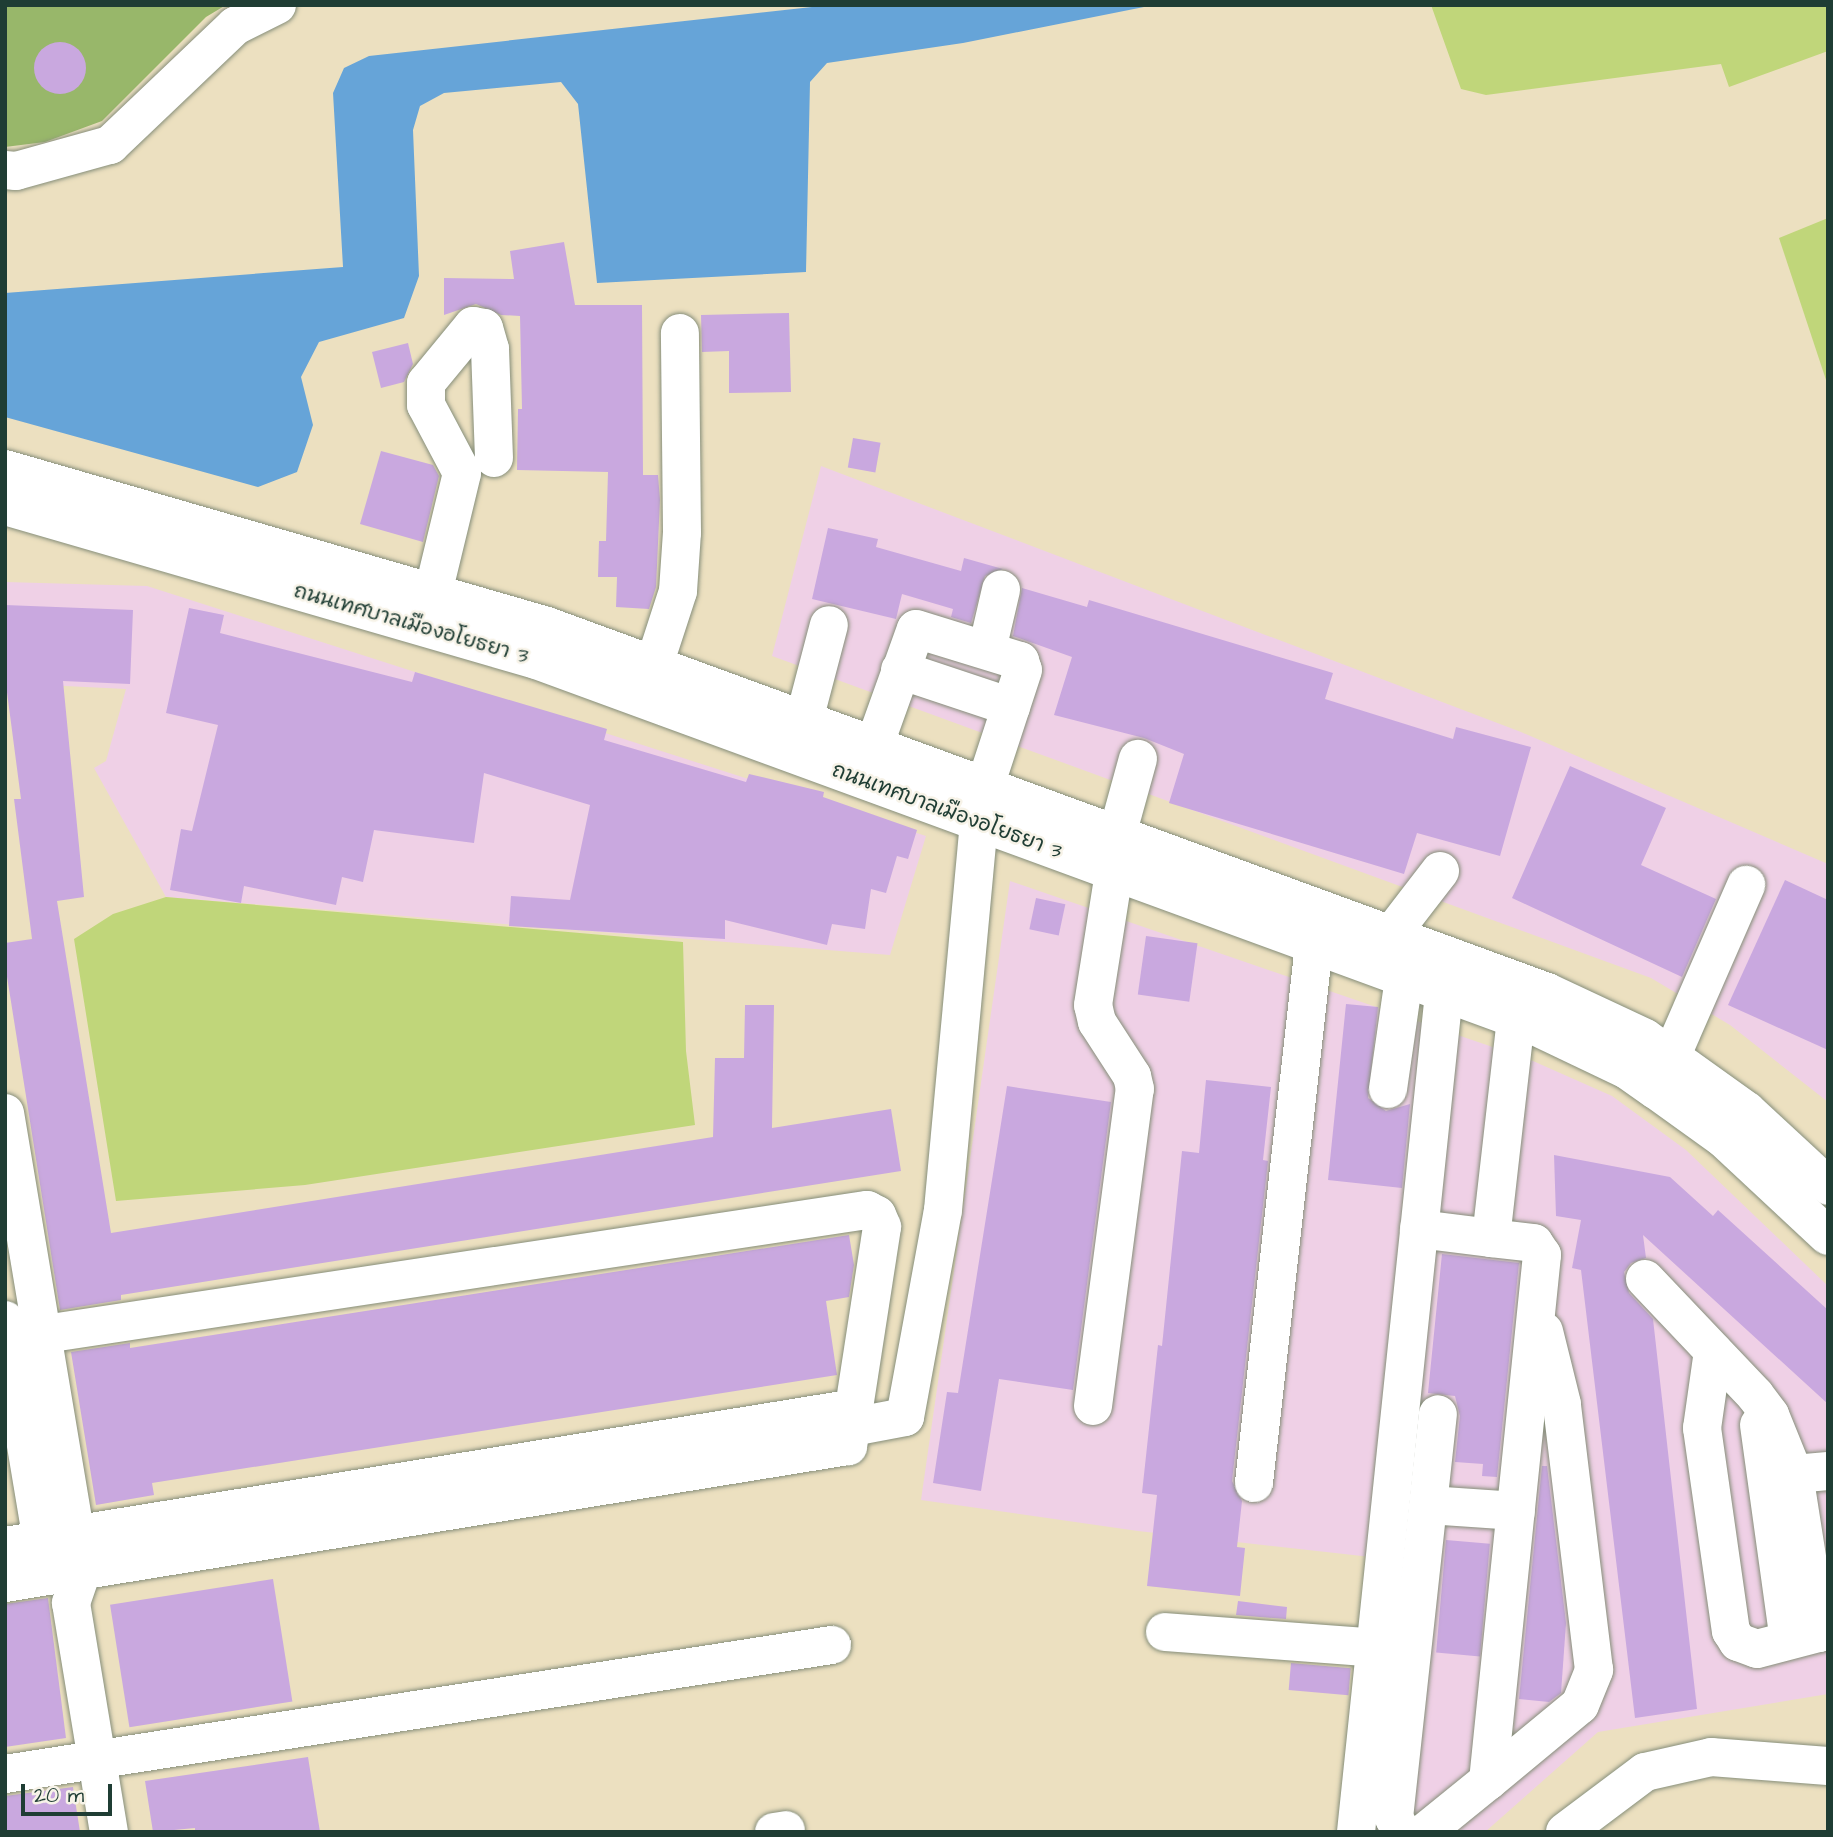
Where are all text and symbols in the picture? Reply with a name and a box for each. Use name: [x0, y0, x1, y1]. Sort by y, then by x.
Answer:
street label: ถนนเทศบาลเมืองอโยธยา 3: [291, 578, 531, 670]
street label: ถนนเทศบาลเมืองอโยธยา 3: [829, 758, 1065, 864]
scale bar: [24, 1770, 116, 1814]
text: 20 m: [34, 1781, 84, 1810]

